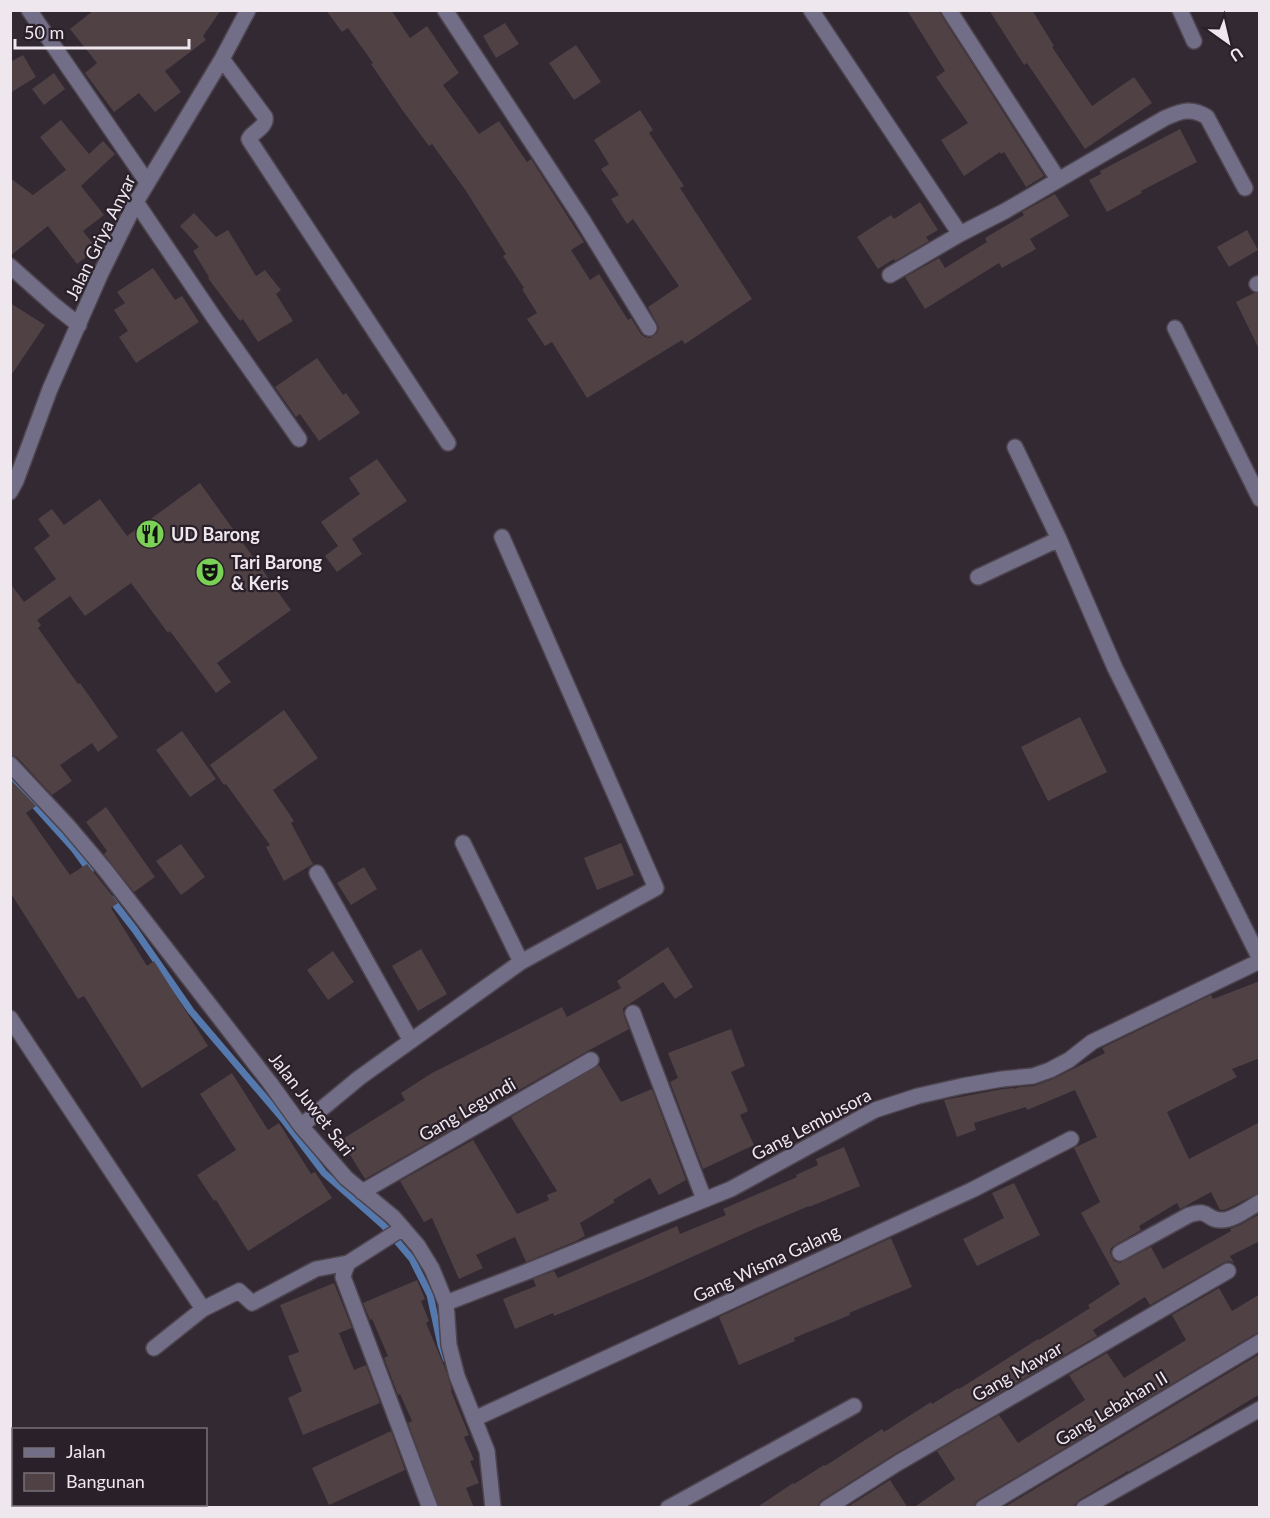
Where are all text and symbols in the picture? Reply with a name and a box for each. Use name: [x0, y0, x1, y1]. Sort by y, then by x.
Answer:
scale bar: [15, 12, 189, 50]
north arrow: [1198, 12, 1258, 72]
text: 50 m: [24, 21, 64, 43]
text: U: [1226, 44, 1247, 66]
street label: Jalan Griya Anyar: [60, 170, 140, 303]
restaurant icon: UD Barong: [134, 518, 166, 550]
place label: UD Barong: [171, 523, 260, 545]
place label: Tari Barong & Keris: [231, 551, 322, 594]
theatre icon: Tari Barong & Keris: [194, 556, 226, 588]
street label: Jalan Juwet Sari: [265, 1048, 359, 1160]
street label: Gang Legundi: [415, 1072, 519, 1146]
street label: Gang Lembusora: [747, 1083, 875, 1165]
street label: Gang Wisma Galang: [689, 1219, 843, 1307]
street label: Gang Mawar: [968, 1336, 1067, 1406]
street label: Gang Lebahan II: [1051, 1366, 1171, 1450]
legend: [12, 1428, 207, 1506]
text: Jalan: [66, 1440, 105, 1462]
text: Bangunan: [66, 1470, 145, 1492]

